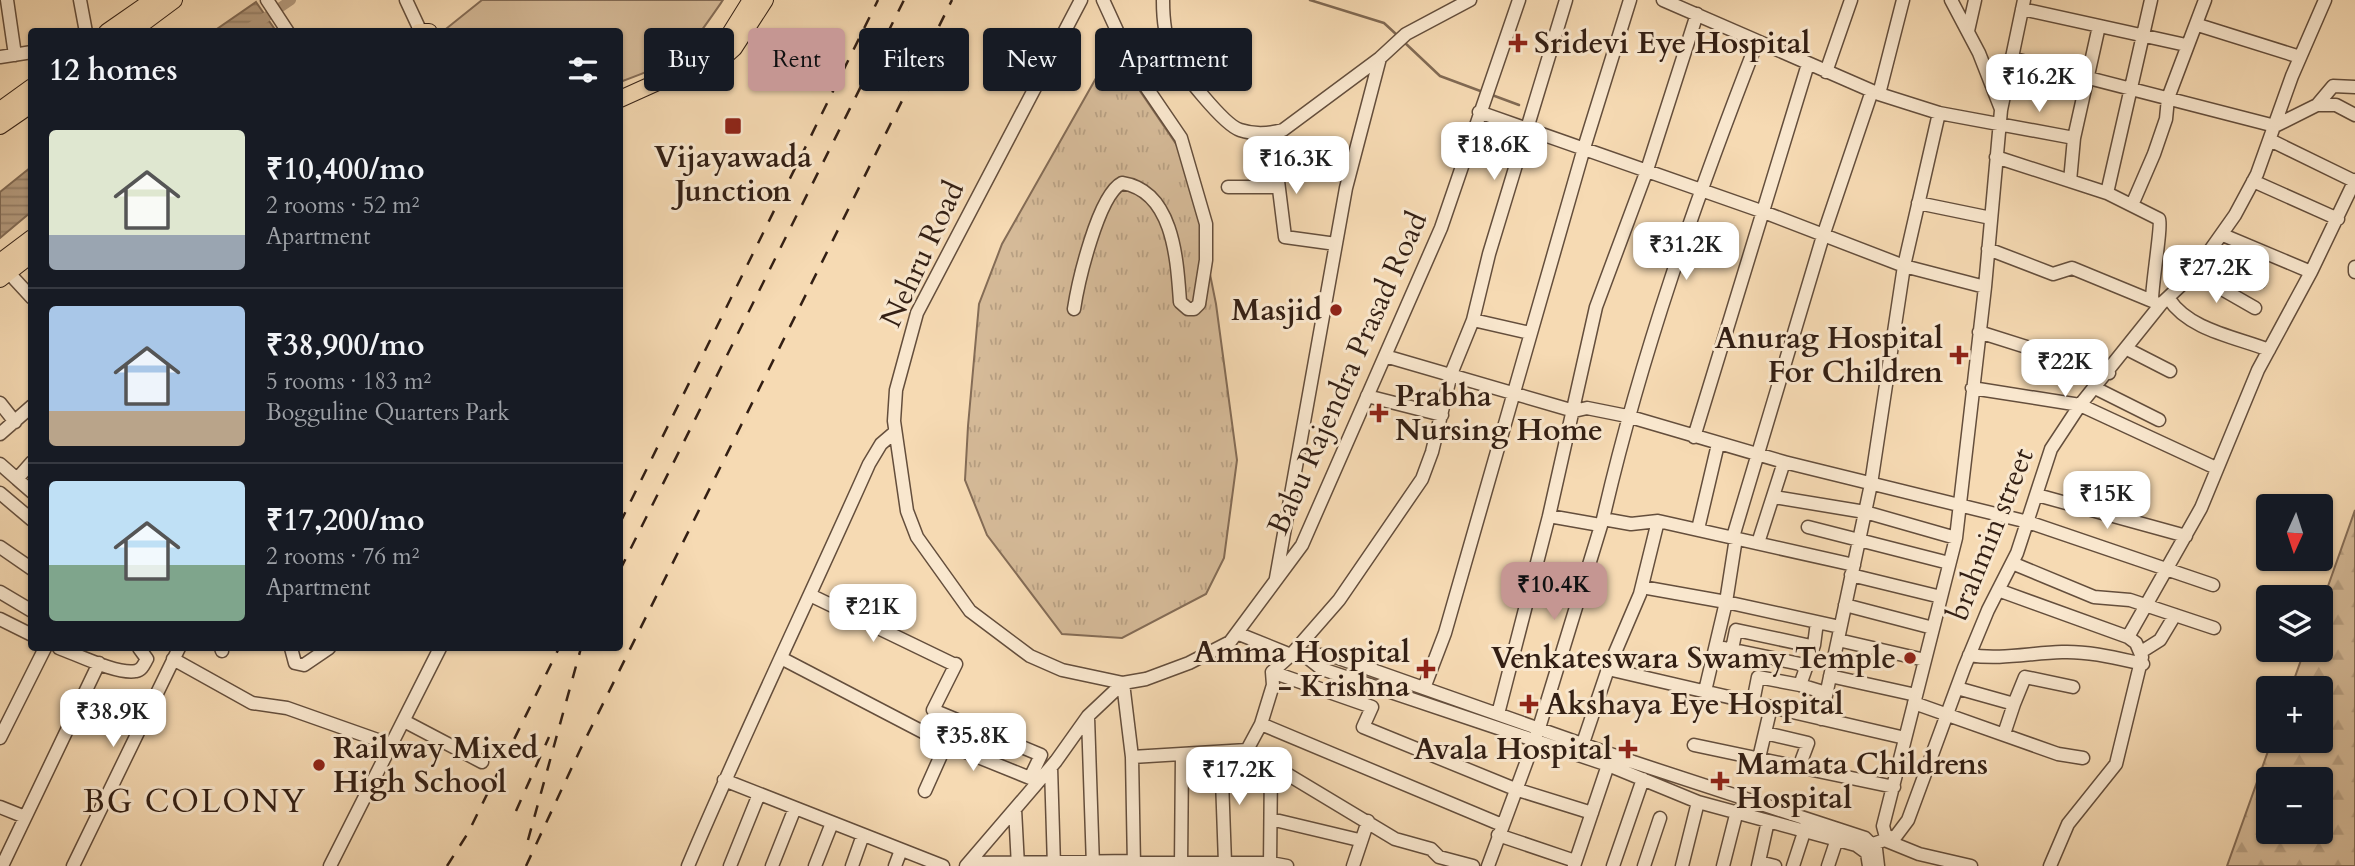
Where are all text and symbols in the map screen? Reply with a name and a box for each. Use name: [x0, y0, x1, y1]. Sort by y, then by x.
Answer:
place label: Sridevi Eye Hospital: [1534, 23, 1811, 64]
chip: Buy: [644, 28, 734, 91]
chip: Rent: [748, 28, 845, 91]
chip: Filters: [859, 28, 969, 91]
chip: New: [983, 28, 1081, 91]
chip: Apartment: [1095, 28, 1252, 91]
marker: Sridevi Eye Hospital: [1508, 33, 1528, 53]
text: 12 homes: [49, 50, 178, 91]
icon: filters: [564, 51, 602, 89]
pin: ₹16.2K: [1982, 54, 2096, 114]
text: ₹16.2K: [2002, 61, 2076, 92]
marker: Vijayawada Junction: [723, 116, 743, 136]
pin: ₹18.6K: [1437, 122, 1551, 182]
text: ₹18.6K: [1457, 129, 1531, 160]
pin: ₹16.3K: [1239, 136, 1353, 196]
place label: Vijayawada Junction: [654, 137, 812, 212]
text: ₹16.3K: [1259, 143, 1333, 174]
text: ₹10,400/mo: [266, 149, 425, 190]
icon: home: [105, 158, 189, 242]
street label: Nehru Road: [871, 174, 974, 334]
text: 2 rooms · 52 m²: [266, 190, 419, 221]
street label: Babu Rajendra Prasad Road: [1258, 205, 1437, 541]
text: Apartment: [266, 221, 370, 252]
pin: ₹31.2K: [1629, 222, 1743, 282]
text: ₹31.2K: [1649, 229, 1723, 260]
pin: ₹27.2K: [2159, 246, 2273, 305]
text: ₹27.2K: [2179, 252, 2253, 283]
place label: Masjid: [1231, 290, 1322, 331]
marker: Masjid: [1328, 302, 1344, 318]
place label: Anurag Hospital For Children: [1715, 318, 1943, 393]
text: ₹38,900/mo: [266, 325, 425, 366]
icon: home: [105, 334, 189, 418]
pin: ₹22K: [2024, 340, 2106, 399]
marker: Anurag Hospital For Children: [1949, 345, 1969, 365]
text: ₹22K: [2037, 346, 2093, 377]
text: 5 rooms · 183 m²: [266, 366, 431, 397]
place label: Prabha Nursing Home: [1395, 376, 1603, 451]
text: Bogguline Quarters Park: [266, 397, 510, 428]
marker: Prabha Nursing Home: [1369, 403, 1389, 423]
street label: brahmin street: [1937, 441, 2044, 627]
pin: ₹15K: [2066, 472, 2148, 531]
text: ₹15K: [2079, 478, 2135, 509]
north arrow: [2256, 494, 2333, 570]
map controls: [2256, 494, 2333, 844]
text: ₹17,200/mo: [266, 500, 425, 541]
icon: home: [105, 509, 189, 593]
text: 2 rooms · 76 m²: [266, 541, 419, 572]
pin: ₹10.4K: [1497, 562, 1611, 622]
text: ₹10.4K: [1517, 569, 1591, 600]
text: Apartment: [266, 572, 370, 603]
pin: ₹21K: [832, 584, 914, 644]
button: layers: [2256, 585, 2333, 662]
text: ₹21K: [845, 591, 901, 622]
place label: Amma Hospital - Krishna: [1193, 632, 1410, 707]
place label: Venkateswara Swamy Temple: [1491, 638, 1896, 679]
marker: Venkateswara Swamy Temple: [1902, 650, 1918, 666]
marker: Amma Hospital - Krishna: [1416, 659, 1436, 679]
button: +: [2256, 676, 2333, 753]
place label: Akshaya Eye Hospital: [1545, 684, 1844, 725]
pin: ₹38.9K: [56, 690, 170, 749]
marker: Akshaya Eye Hospital: [1519, 694, 1539, 714]
text: ₹38.9K: [76, 696, 150, 727]
pin: ₹35.8K: [916, 714, 1030, 773]
text: ₹35.8K: [936, 720, 1010, 751]
place label: Railway Mixed High School: [333, 728, 538, 803]
place label: Avala Hospital: [1414, 729, 1612, 770]
marker: Avala Hospital: [1618, 739, 1638, 759]
place label: Mamata Childrens Hospital: [1736, 744, 1988, 819]
pin: ₹17.2K: [1182, 748, 1296, 807]
text: ₹17.2K: [1202, 754, 1276, 785]
marker: Railway Mixed High School: [311, 757, 327, 773]
button: −: [2256, 767, 2333, 844]
marker: Mamata Childrens Hospital: [1710, 771, 1730, 791]
district label: BG COLONY: [83, 780, 307, 824]

